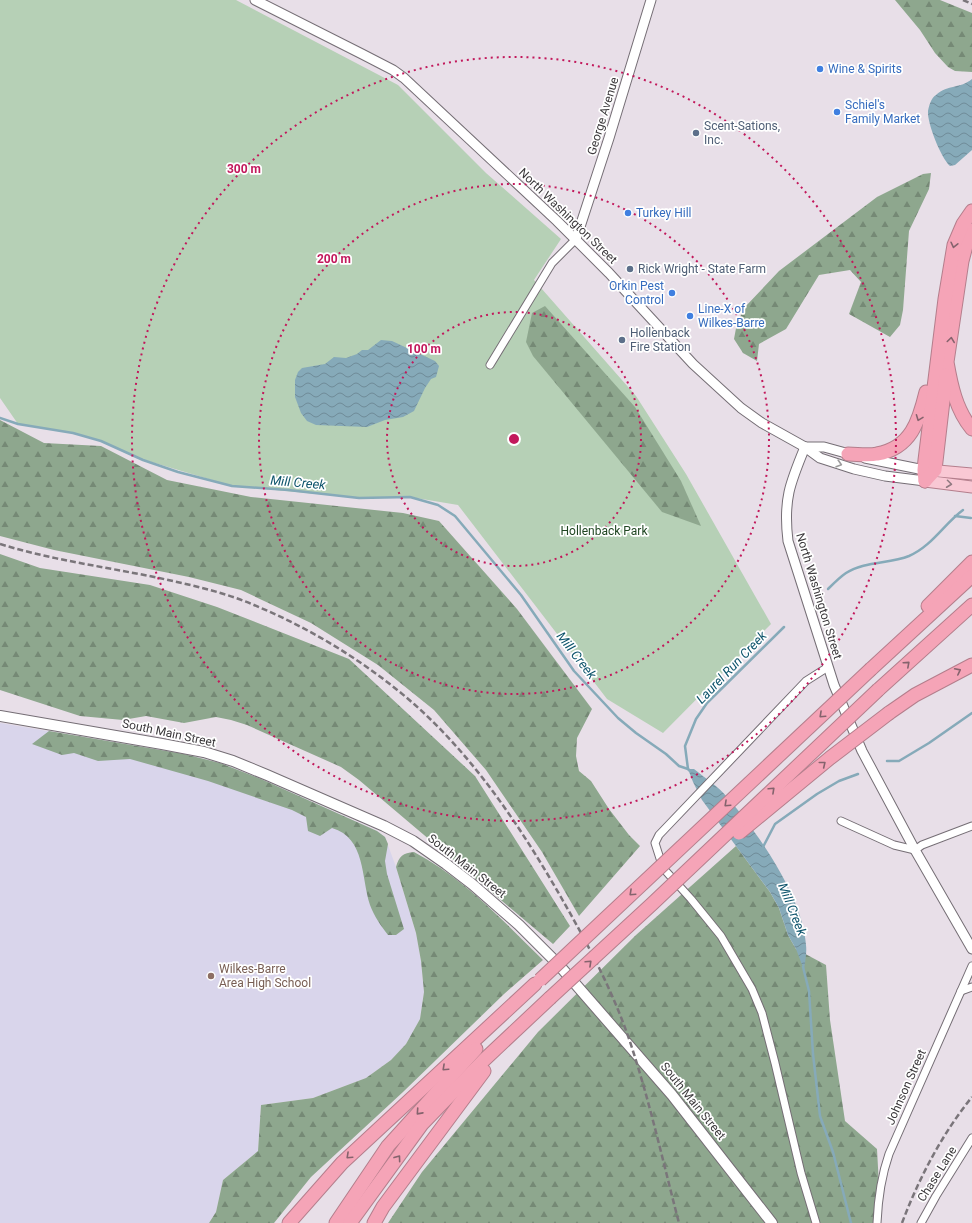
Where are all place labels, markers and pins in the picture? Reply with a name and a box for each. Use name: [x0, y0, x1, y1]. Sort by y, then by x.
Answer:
place label: Wine & Spirits: [828, 62, 902, 76]
marker: Wine & Spirits: [815, 64, 825, 74]
place label: Schiel's Family Market: [845, 98, 920, 126]
marker: Schiel's Family Market: [832, 107, 842, 117]
place label: Scent-Sations, Inc.: [704, 119, 780, 147]
marker: Scent-Sations, Inc.: [691, 128, 701, 138]
place label: Turkey Hill: [636, 206, 692, 220]
marker: Turkey Hill: [623, 208, 633, 218]
place label: Rick Wright - State Farm: [638, 262, 766, 276]
marker: Rick Wright - State Farm: [625, 264, 635, 274]
place label: Orkin Pest Control: [609, 279, 664, 307]
marker: Orkin Pest Control: [667, 288, 677, 298]
place label: Line-X of Wilkes-Barre: [698, 302, 765, 330]
marker: Line-X of Wilkes-Barre: [685, 311, 695, 321]
place label: Hollenback Fire Station: [630, 326, 691, 354]
marker: Hollenback Fire Station: [617, 335, 627, 345]
centre of rings: [507, 432, 521, 446]
place label: Wilkes-Barre Area High School: [219, 962, 311, 990]
marker: Wilkes-Barre Area High School: [206, 971, 216, 981]

